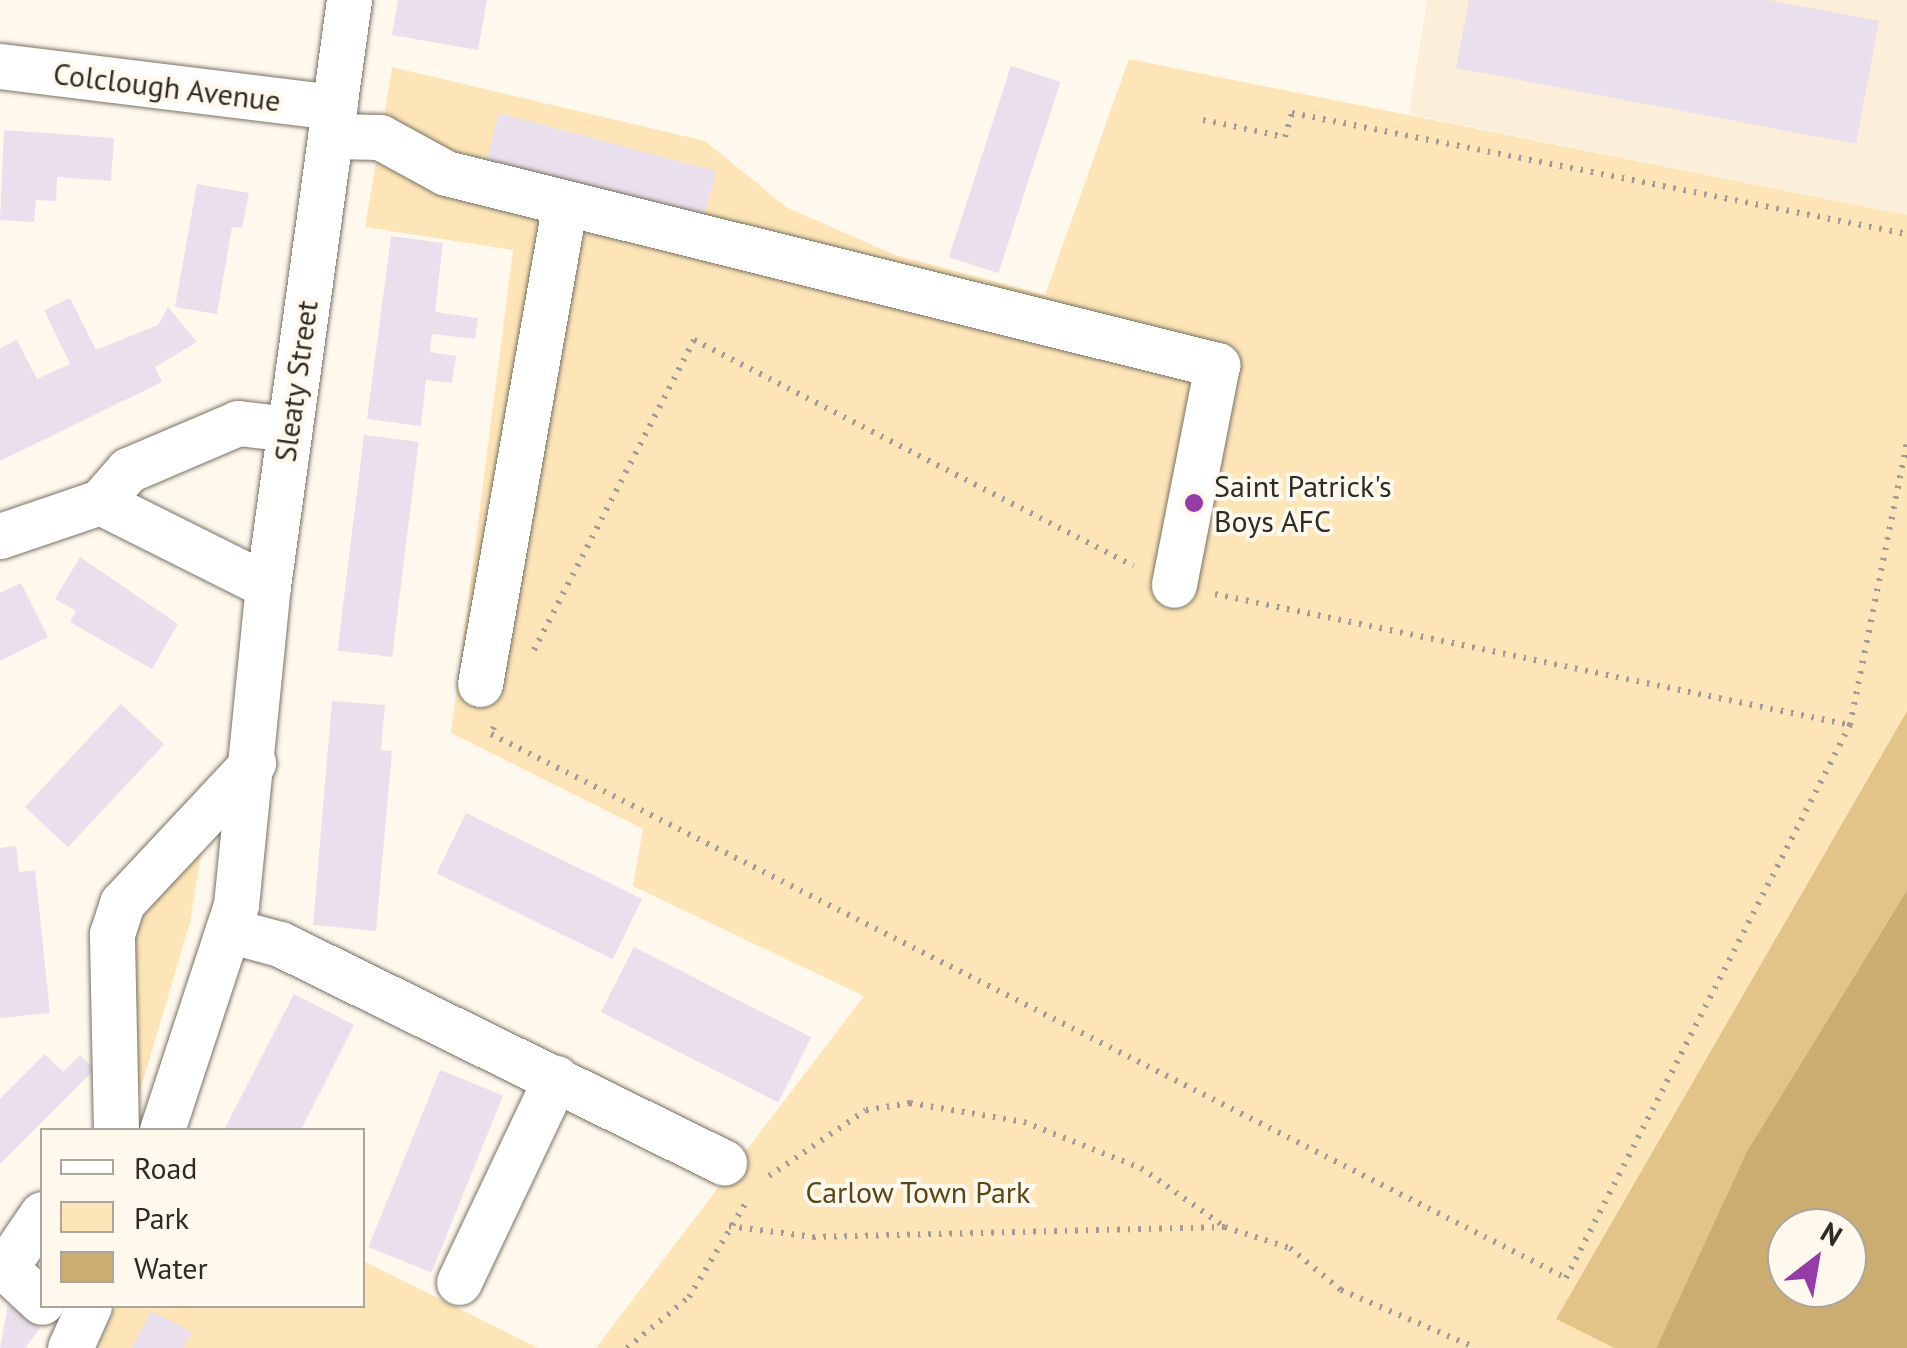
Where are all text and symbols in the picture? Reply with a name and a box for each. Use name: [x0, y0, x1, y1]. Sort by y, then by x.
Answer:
street label: Colclough Avenue: [51, 55, 283, 119]
street label: Sleaty Street: [267, 297, 325, 465]
place label: Saint Patrick's Boys AFC: [1214, 468, 1392, 538]
marker: Saint Patrick's Boys AFC: [1183, 492, 1205, 514]
legend: [40, 1128, 365, 1308]
text: Road: [134, 1148, 198, 1187]
park label: Carlow Town Park: [805, 1174, 1031, 1210]
text: Park: [134, 1198, 189, 1237]
north arrow: [1767, 1208, 1867, 1308]
text: N: [1814, 1213, 1849, 1254]
text: Water: [134, 1248, 208, 1287]

